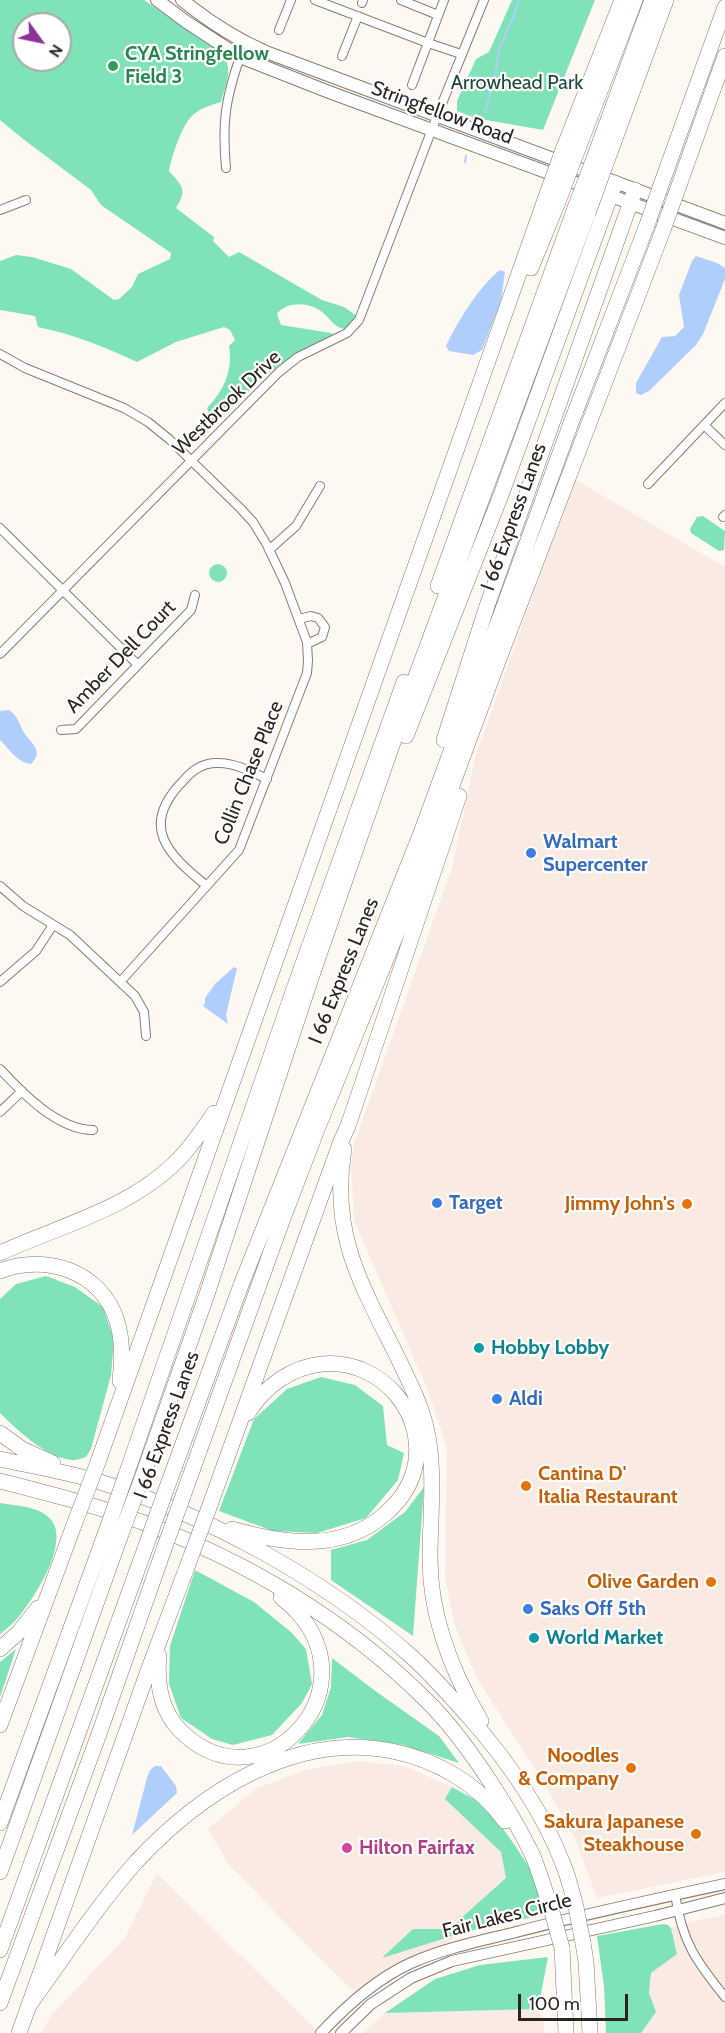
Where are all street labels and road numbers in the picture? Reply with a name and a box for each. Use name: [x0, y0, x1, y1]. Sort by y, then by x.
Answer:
street label: Stringfellow Road: [368, 76, 516, 150]
street label: Westbrook Drive: [168, 345, 286, 461]
street label: I 66 Express Lanes: [476, 440, 552, 594]
street label: Amber Dell Court: [61, 596, 181, 718]
street label: Collin Chase Place: [209, 698, 289, 848]
street label: I 66 Express Lanes: [304, 895, 384, 1047]
street label: I 66 Express Lanes: [129, 1348, 205, 1502]
street label: Fair Lakes Circle: [440, 1888, 574, 1944]

